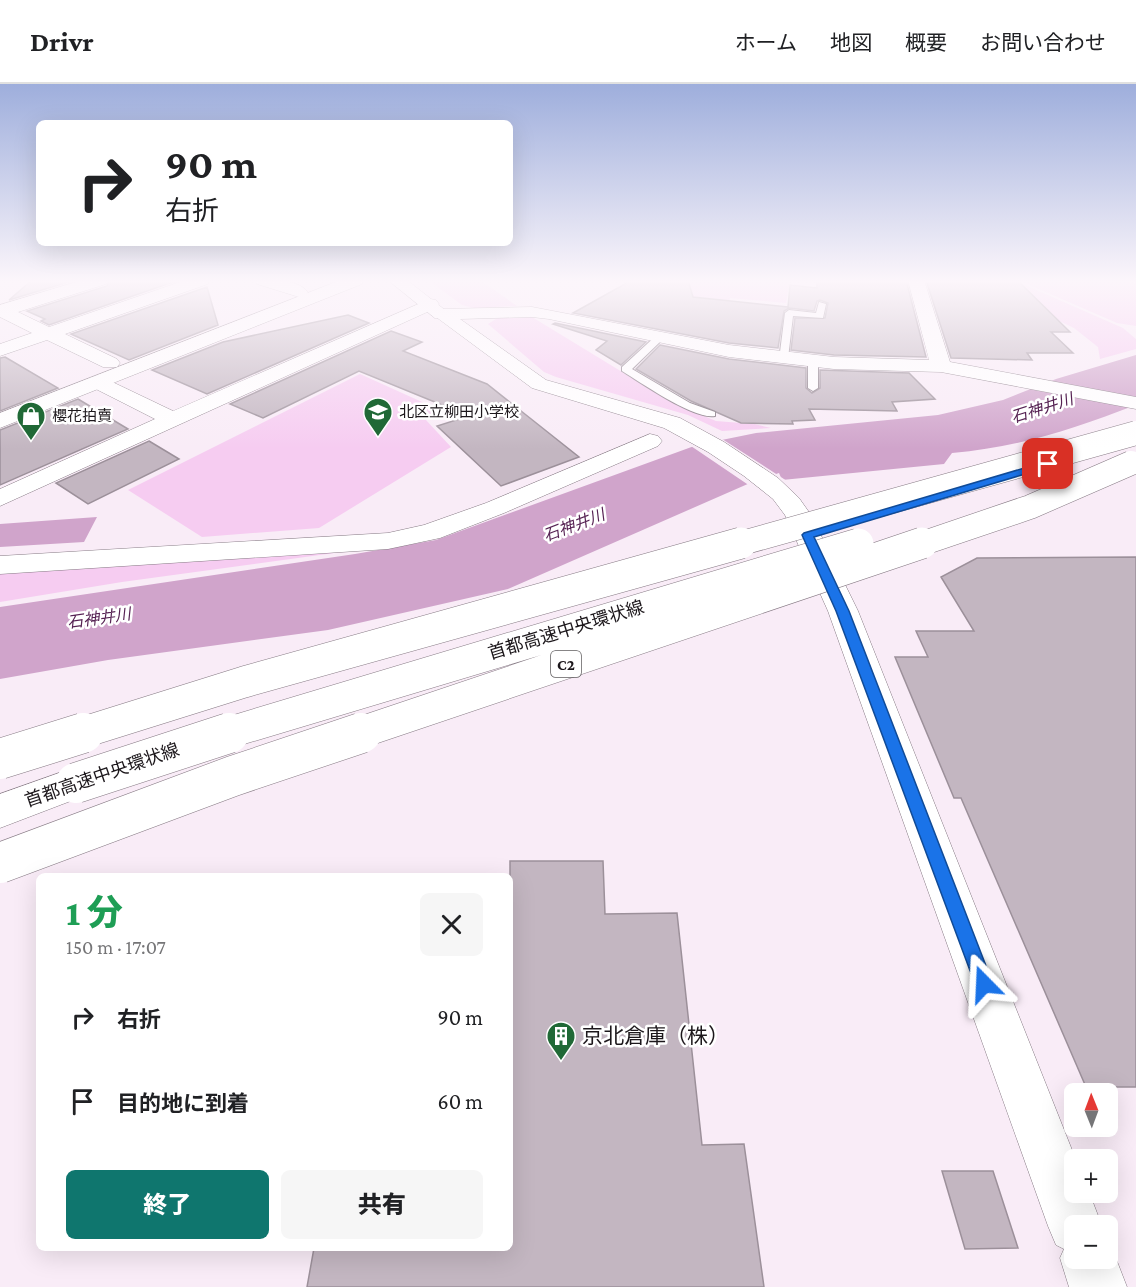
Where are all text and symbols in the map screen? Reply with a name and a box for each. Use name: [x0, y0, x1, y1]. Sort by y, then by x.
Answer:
text: Drivr: [30, 26, 94, 57]
text: ホーム: [735, 31, 797, 55]
text: 地図: [830, 31, 872, 55]
text: 概要: [905, 31, 947, 55]
text: お問い合わせ: [980, 31, 1106, 55]
text: 90 m: [165, 140, 257, 187]
icon: right: [66, 144, 144, 222]
text: 右折: [165, 196, 219, 226]
water label: 石神井川: [1009, 389, 1077, 426]
school or university icon: 北区立柳田小学校: [362, 396, 394, 438]
shop icon: 櫻花拍賣: [15, 400, 47, 442]
place label: 北区立柳田小学校: [399, 403, 519, 420]
place label: 櫻花拍賣: [52, 408, 112, 424]
pin: [1022, 438, 1073, 489]
icon: arrive: [1031, 447, 1064, 480]
water label: 石神井川: [541, 505, 609, 544]
street label: 首都高速中央環状線: [486, 597, 646, 663]
water label: 石神井川: [66, 605, 134, 631]
road number: C2: [551, 651, 581, 677]
street label: 首都高速中央環状線: [22, 739, 182, 811]
text: 1 分: [66, 893, 123, 933]
button: close: [420, 893, 483, 956]
text: 150 m · 17:07: [66, 936, 166, 958]
position arrow: [952, 952, 1016, 1016]
icon: right: [66, 1001, 99, 1034]
text: 90 m: [438, 1005, 483, 1030]
text: 右折: [117, 1007, 161, 1032]
building icon: 京北倉庫（株）: [545, 1020, 577, 1062]
place label: 京北倉庫（株）: [582, 1024, 729, 1048]
north arrow: [1064, 1083, 1118, 1137]
map controls: [1064, 1083, 1118, 1269]
icon: arrive: [66, 1085, 99, 1118]
text: 60 m: [438, 1089, 483, 1114]
text: 目的地に到着: [117, 1091, 249, 1116]
button: +: [1064, 1149, 1118, 1203]
button: 終了: [66, 1170, 269, 1239]
button: 共有: [281, 1170, 483, 1239]
button: −: [1064, 1215, 1118, 1269]

